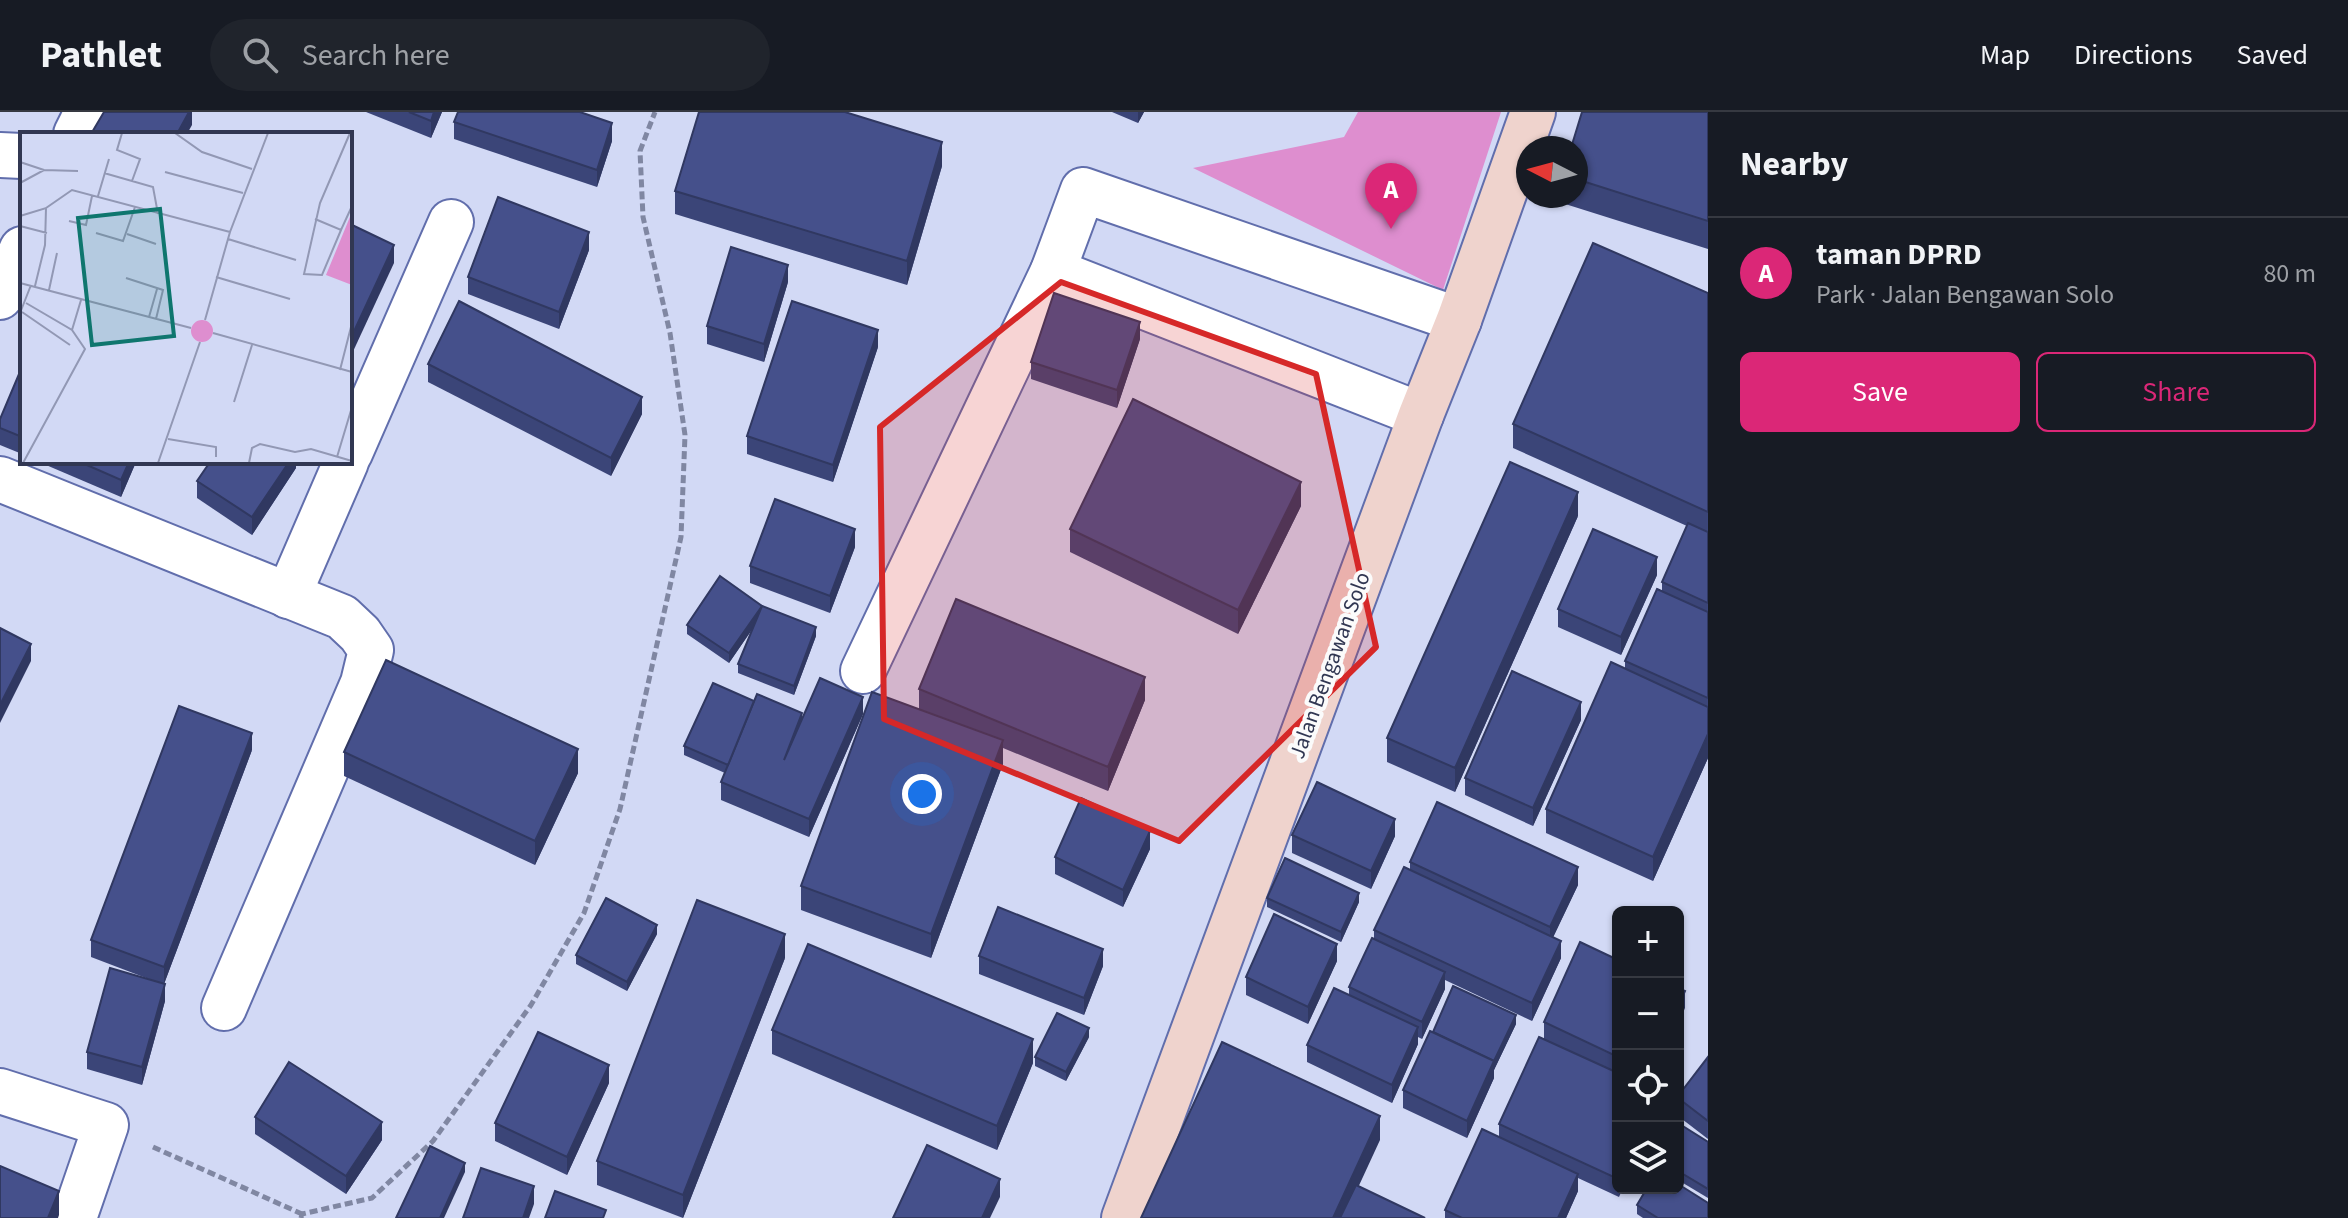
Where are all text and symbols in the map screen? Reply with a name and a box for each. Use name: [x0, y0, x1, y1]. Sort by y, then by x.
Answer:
search box: [210, 19, 770, 91]
text: Pathlet: [40, 28, 162, 82]
icon: search: [238, 33, 282, 77]
text: Search here: [302, 34, 450, 77]
text: Map: [1980, 35, 2030, 75]
text: Directions: [2074, 35, 2193, 75]
text: Saved: [2237, 35, 2308, 75]
inset map: [20, 132, 352, 464]
north arrow: [1516, 136, 1588, 208]
text: Nearby: [1740, 140, 1848, 189]
pin: A: [1365, 163, 1417, 229]
text: taman DPRD: [1816, 233, 1982, 276]
text: A: [1759, 255, 1773, 292]
text: 80 m: [2263, 255, 2316, 292]
text: Park · Jalan Bengawan Solo: [1816, 276, 2114, 313]
button: Save: [1740, 352, 2020, 432]
button: Share: [2036, 352, 2316, 432]
street label: Jalan Bengawan Solo: [1281, 567, 1379, 763]
your location: [902, 774, 942, 814]
map controls: [1612, 906, 1684, 1194]
button: +: [1612, 906, 1684, 978]
button: −: [1612, 978, 1684, 1050]
button: locate: [1612, 1050, 1684, 1122]
button: layers: [1612, 1122, 1684, 1194]

